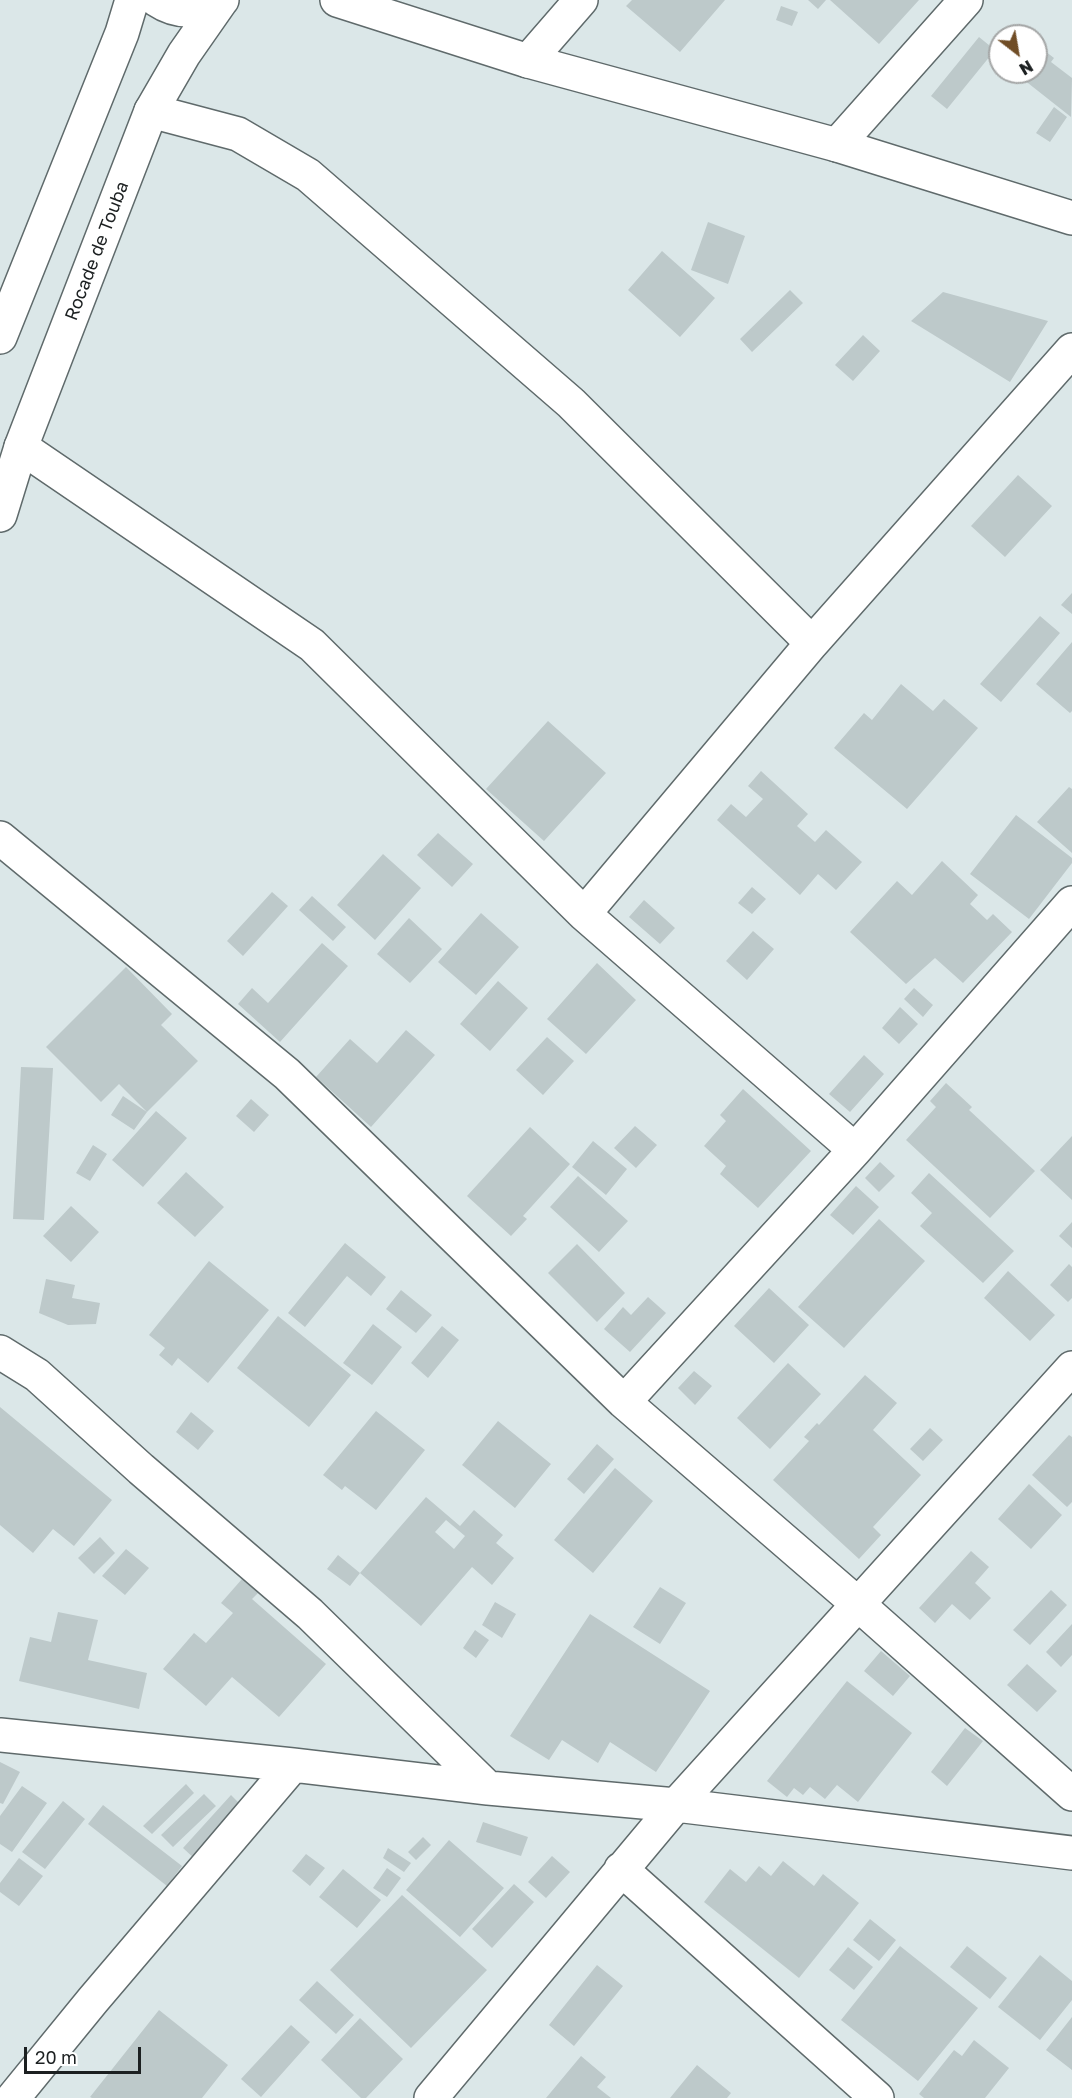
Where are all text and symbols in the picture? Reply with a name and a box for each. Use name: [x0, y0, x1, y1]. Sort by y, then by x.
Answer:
north arrow: [988, 24, 1048, 84]
text: N: [1016, 56, 1037, 79]
street label: Rocade de Touba: [61, 178, 133, 324]
scale bar: [27, 2035, 144, 2073]
text: 20 m: [35, 2046, 77, 2068]

